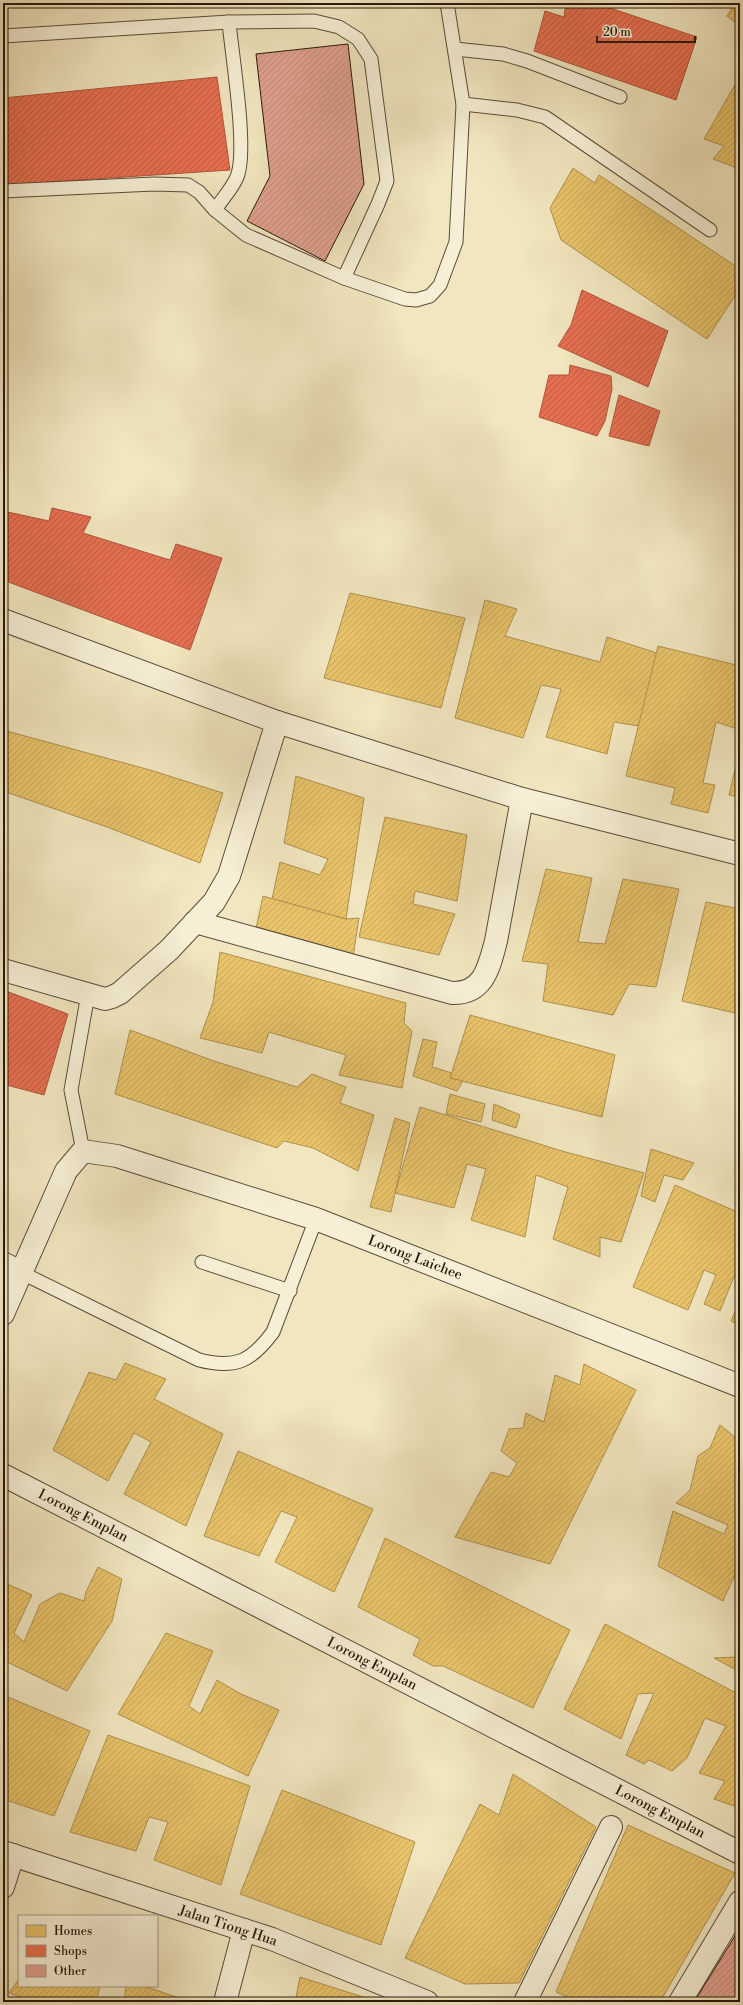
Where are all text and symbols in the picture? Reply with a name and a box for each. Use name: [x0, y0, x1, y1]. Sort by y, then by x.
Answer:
scale bar: [597, 18, 695, 44]
text: 20 m: [603, 25, 631, 40]
street label: Lorong Laichee: [365, 1232, 465, 1284]
street label: Lorong Emplan: [35, 1486, 132, 1547]
street label: Lorong Emplan: [324, 1634, 421, 1695]
street label: Lorong Emplan: [612, 1782, 709, 1843]
street label: Jalan Tiong Hua: [176, 1901, 280, 1951]
legend: [18, 1915, 158, 1987]
text: Homes: [54, 1924, 92, 1939]
text: Shops: [54, 1944, 87, 1959]
text: Other: [54, 1964, 86, 1979]

